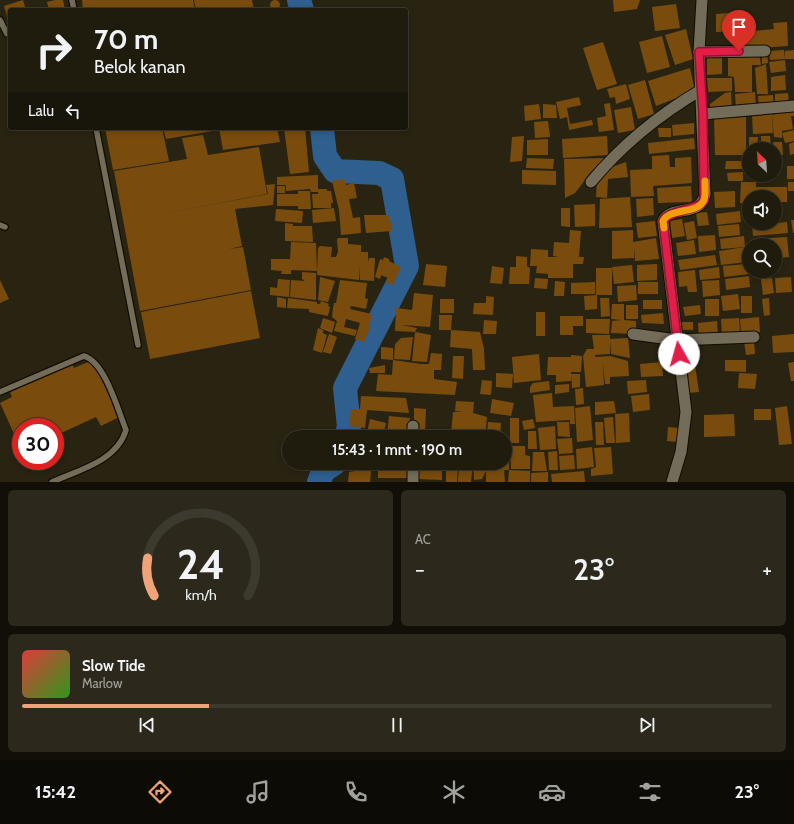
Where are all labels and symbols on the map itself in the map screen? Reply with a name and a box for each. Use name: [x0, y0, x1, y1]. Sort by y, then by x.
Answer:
pin: [722, 10, 756, 51]
north arrow: [742, 142, 782, 182]
position arrow: [658, 333, 700, 375]
speed limit sign: 30: [12, 418, 64, 470]

